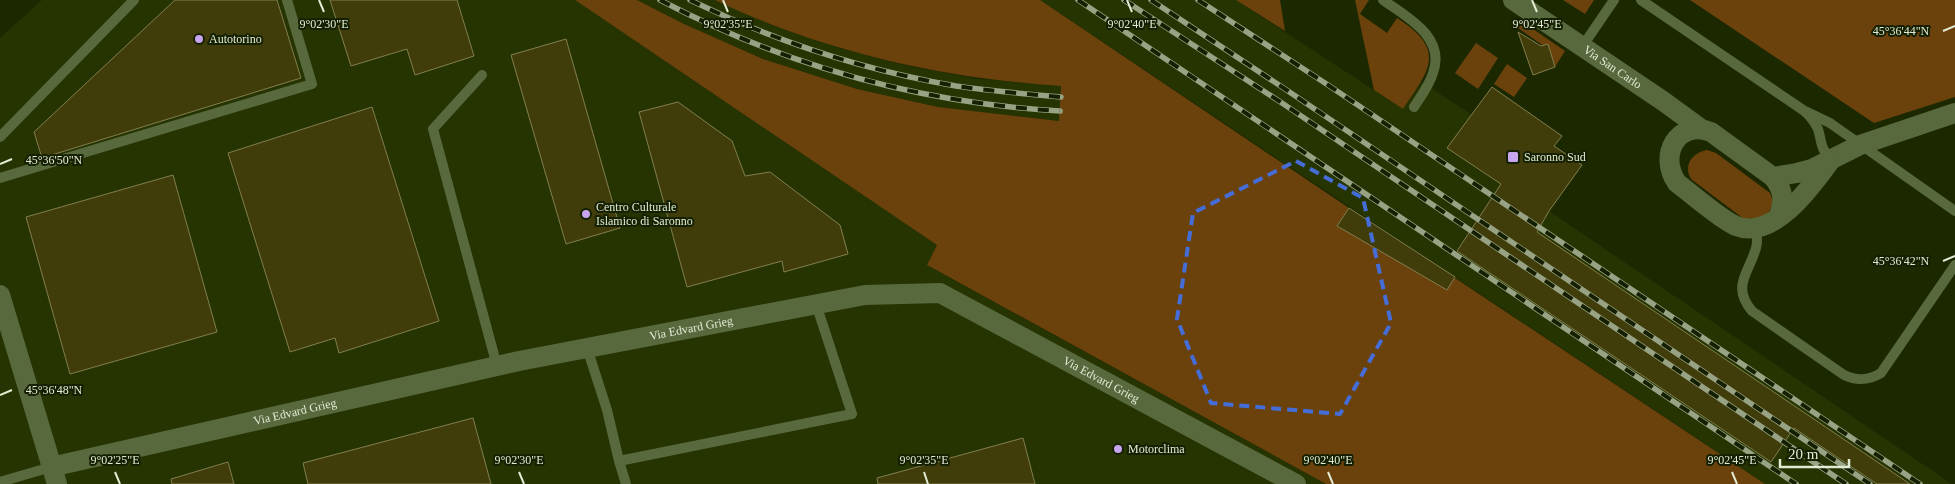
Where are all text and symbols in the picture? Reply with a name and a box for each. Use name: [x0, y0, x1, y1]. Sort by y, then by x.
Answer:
text: 9°02'30"E: [299, 17, 349, 31]
text: 9°02'35"E: [703, 17, 753, 31]
text: 9°02'40"E: [1107, 17, 1157, 31]
text: 9°02'45"E: [1512, 17, 1562, 31]
text: 45°36'44"N: [1873, 24, 1930, 38]
place label: Autotorino: [209, 32, 262, 46]
marker: Autotorino: [193, 33, 205, 45]
street label: Via San Carlo: [1581, 42, 1644, 92]
marker: Saronno Sud: [1506, 150, 1520, 164]
place label: Saronno Sud: [1524, 150, 1586, 164]
text: 45°36'50"N: [26, 153, 83, 167]
place label: Centro Culturale Islamico di Saronno: [596, 200, 693, 228]
marker: Centro Culturale Islamico di Saronno: [580, 208, 592, 220]
text: 45°36'42"N: [1873, 254, 1930, 268]
street label: Via Edvard Grieg: [648, 313, 734, 343]
street label: Via Edvard Grieg: [1061, 353, 1142, 406]
text: 45°36'48"N: [26, 383, 83, 397]
street label: Via Edvard Grieg: [252, 396, 338, 428]
scale bar: [1780, 436, 1849, 468]
place label: Motorclima: [1128, 442, 1185, 456]
marker: Motorclima: [1112, 443, 1124, 455]
text: 20 m: [1788, 446, 1819, 462]
text: 9°02'25"E: [90, 453, 140, 467]
text: 9°02'30"E: [494, 453, 544, 467]
text: 9°02'35"E: [899, 453, 949, 467]
text: 9°02'40"E: [1303, 453, 1353, 467]
text: 9°02'45"E: [1707, 453, 1757, 467]

